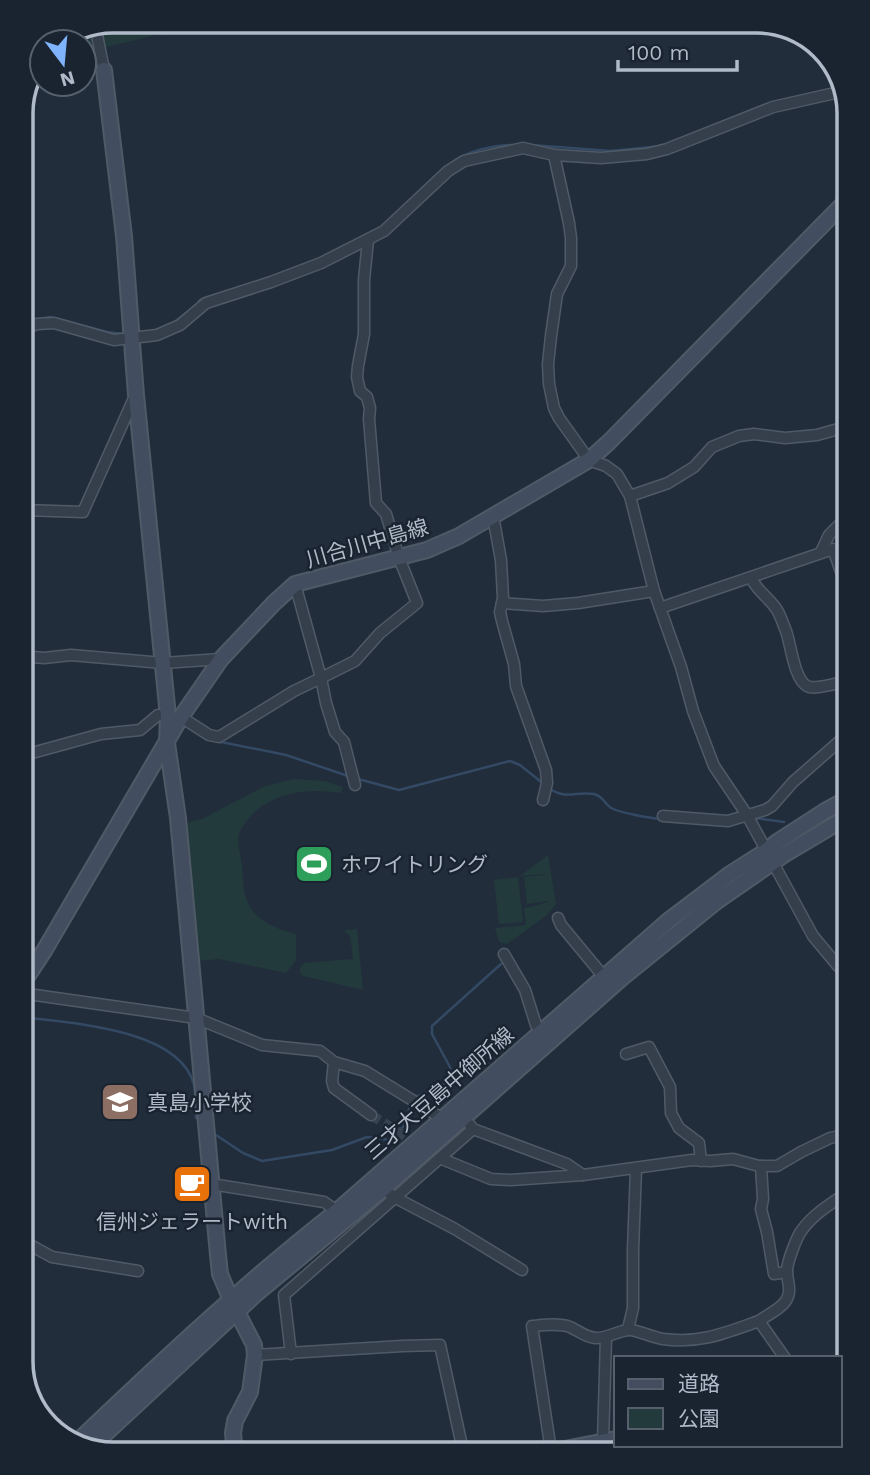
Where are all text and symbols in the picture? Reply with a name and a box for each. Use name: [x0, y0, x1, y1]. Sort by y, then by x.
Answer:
north arrow: [28, 28, 98, 98]
scale bar: [618, 28, 737, 72]
text: 100 m: [628, 40, 690, 65]
text: N: [58, 66, 77, 92]
street label: 川合川中島線: [303, 514, 431, 572]
sports icon: ホワイトリング: [293, 843, 335, 885]
place label: ホワイトリング: [341, 852, 488, 877]
street label: 三才大豆島中御所線: [359, 1022, 519, 1164]
school or university icon: 真島小学校: [99, 1081, 141, 1123]
place label: 真島小学校: [147, 1090, 252, 1115]
cafe icon: 信州ジェラートwith: [171, 1163, 213, 1205]
place label: 信州ジェラートwith: [96, 1209, 288, 1234]
legend: [614, 1356, 842, 1447]
text: 道路: [678, 1371, 720, 1396]
text: 公園: [678, 1406, 720, 1431]

